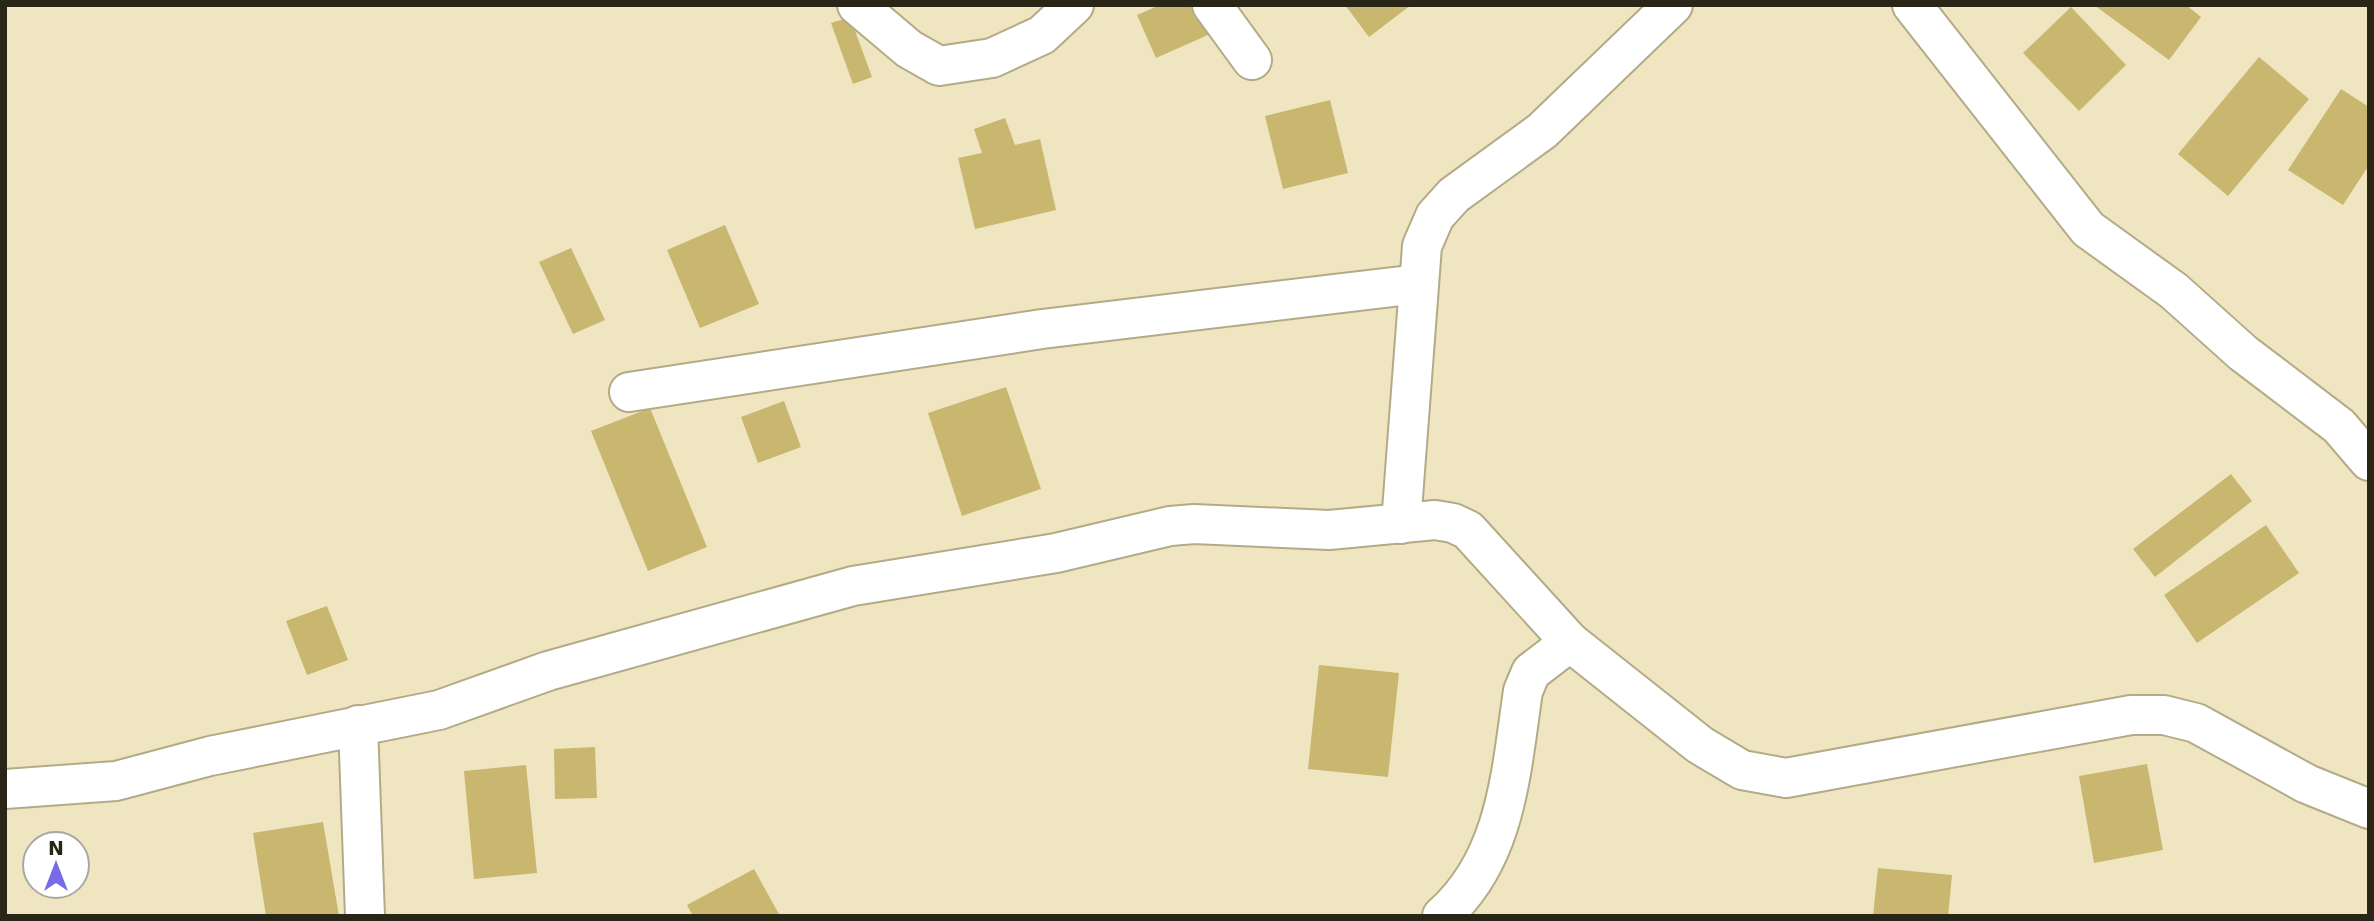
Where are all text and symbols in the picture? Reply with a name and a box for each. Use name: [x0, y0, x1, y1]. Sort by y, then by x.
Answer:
north arrow: [21, 830, 91, 900]
text: N: [48, 837, 64, 859]

